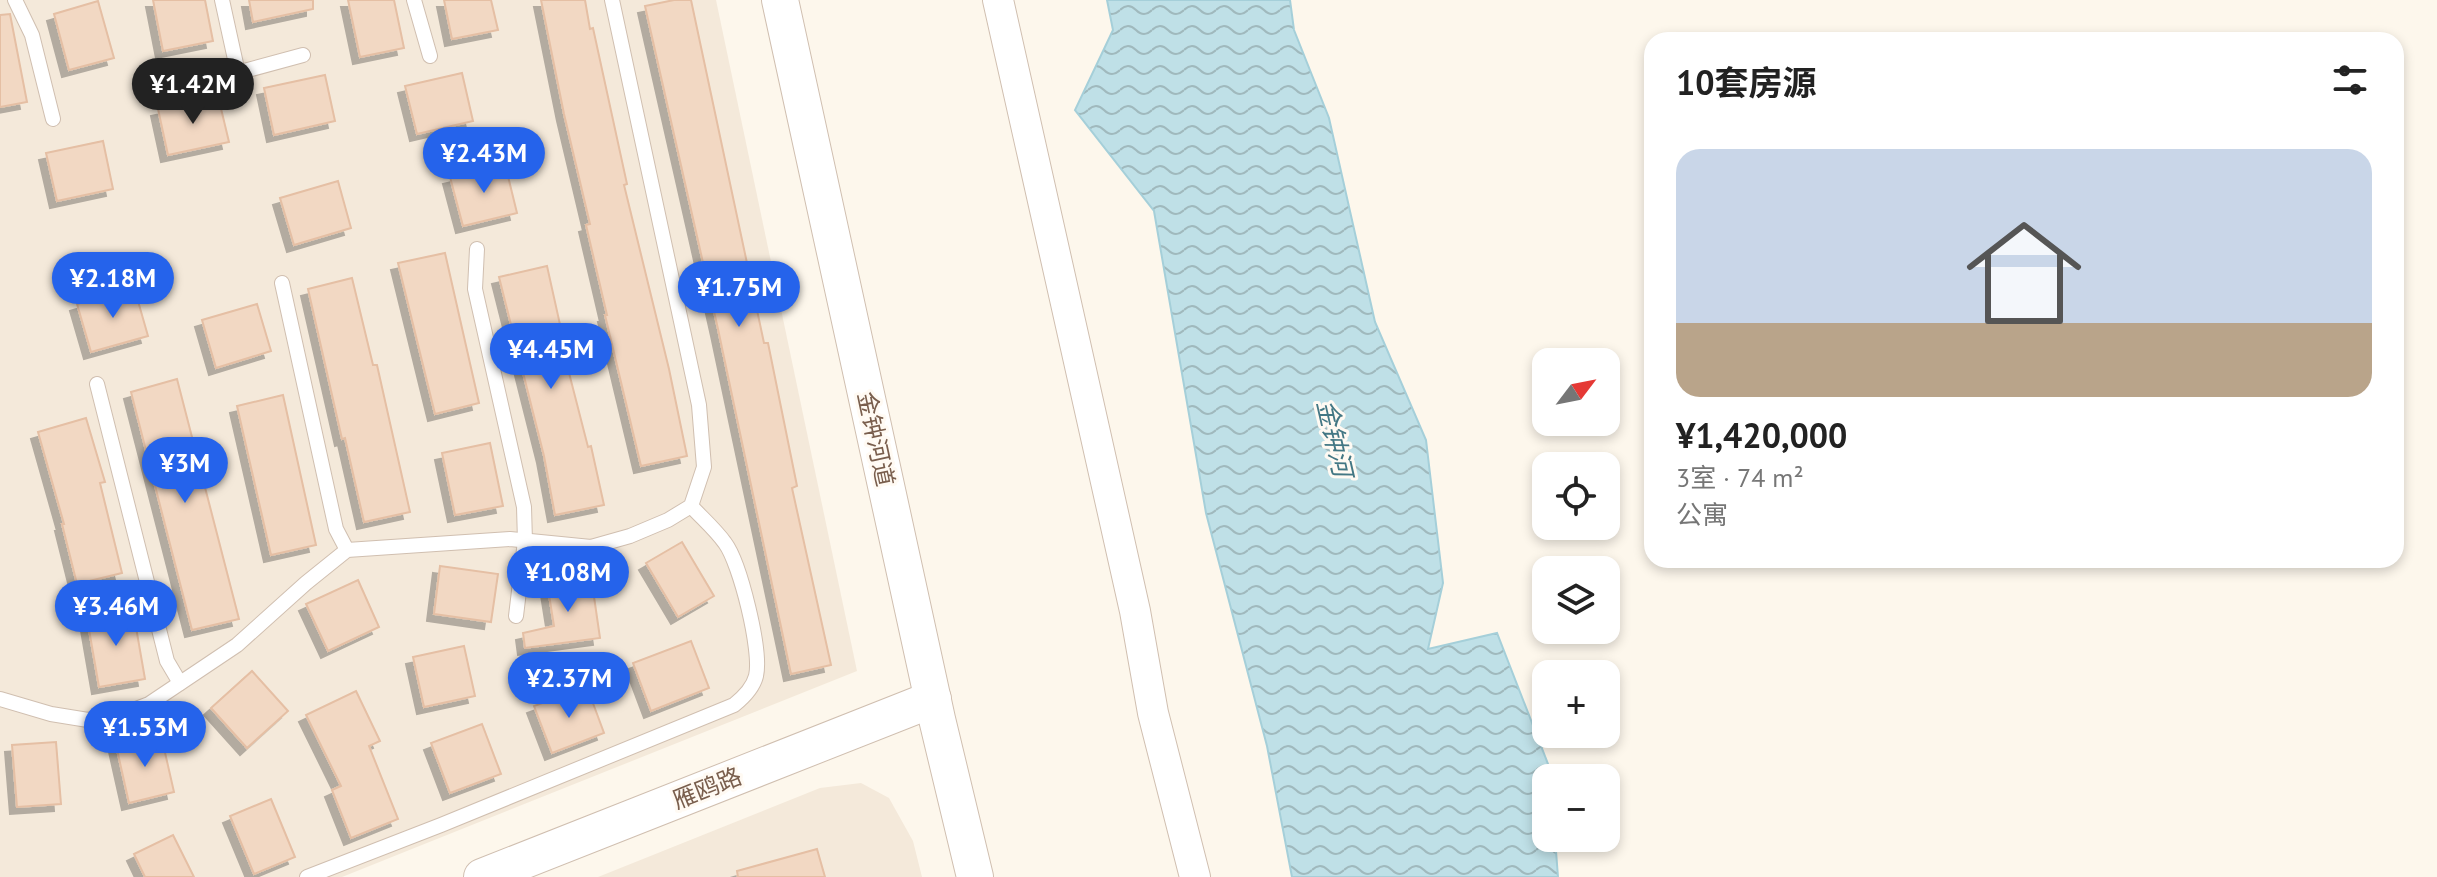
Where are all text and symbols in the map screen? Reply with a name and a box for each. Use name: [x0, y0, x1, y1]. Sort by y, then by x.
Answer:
pin: ¥1.42M: [128, 58, 258, 126]
icon: filters: [2328, 58, 2372, 102]
text: 10套房源: [1676, 60, 1817, 104]
text: ¥1.42M: [150, 67, 236, 100]
pin: ¥2.43M: [419, 127, 549, 195]
text: ¥2.43M: [441, 136, 527, 169]
icon: home: [1952, 201, 2096, 345]
pin: ¥2.18M: [48, 252, 178, 320]
text: ¥2.18M: [70, 261, 156, 294]
pin: ¥1.75M: [674, 261, 804, 329]
text: ¥1.75M: [696, 270, 782, 303]
pin: ¥4.45M: [486, 323, 616, 391]
text: ¥4.45M: [508, 332, 594, 365]
north arrow: [1532, 348, 1620, 436]
map controls: [1532, 348, 1620, 852]
street label: 金钟河道: [851, 389, 901, 489]
water label: 金钟河: [1310, 396, 1361, 485]
text: ¥1,420,000: [1676, 413, 1847, 457]
pin: ¥3M: [146, 437, 224, 505]
text: ¥3M: [160, 446, 210, 479]
button: locate: [1532, 452, 1620, 540]
text: 3室 · 74 m²: [1676, 461, 1804, 494]
text: 公寓: [1676, 498, 1728, 531]
pin: ¥1.08M: [503, 546, 633, 614]
text: ¥1.08M: [525, 555, 611, 588]
button: layers: [1532, 556, 1620, 644]
pin: ¥3.46M: [51, 580, 181, 648]
text: ¥3.46M: [73, 589, 159, 622]
pin: ¥2.37M: [504, 652, 634, 720]
button: +: [1532, 660, 1620, 748]
text: ¥2.37M: [526, 661, 612, 694]
pin: ¥1.53M: [80, 701, 210, 769]
text: ¥1.53M: [102, 710, 188, 743]
street label: 雁鸥路: [668, 760, 746, 816]
button: −: [1532, 764, 1620, 852]

